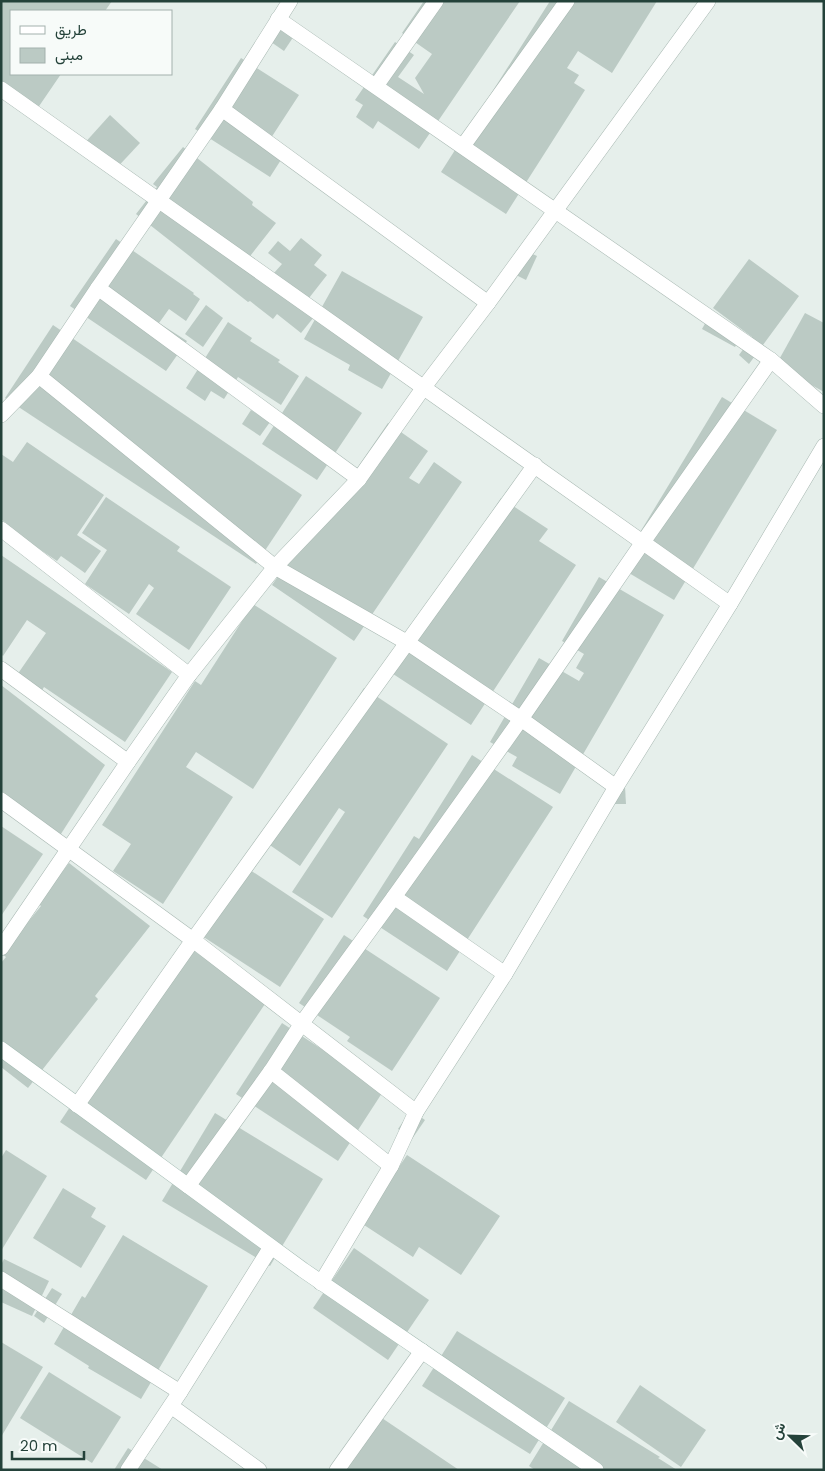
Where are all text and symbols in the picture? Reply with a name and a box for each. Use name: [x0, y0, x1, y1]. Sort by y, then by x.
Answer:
legend: [10, 10, 172, 75]
text: طريق: [55, 19, 87, 40]
text: مبنى: [55, 44, 83, 65]
north arrow: [765, 1411, 815, 1461]
text: ش: [766, 1419, 791, 1443]
scale bar: [12, 1428, 85, 1460]
text: 20 m: [20, 1435, 58, 1456]

